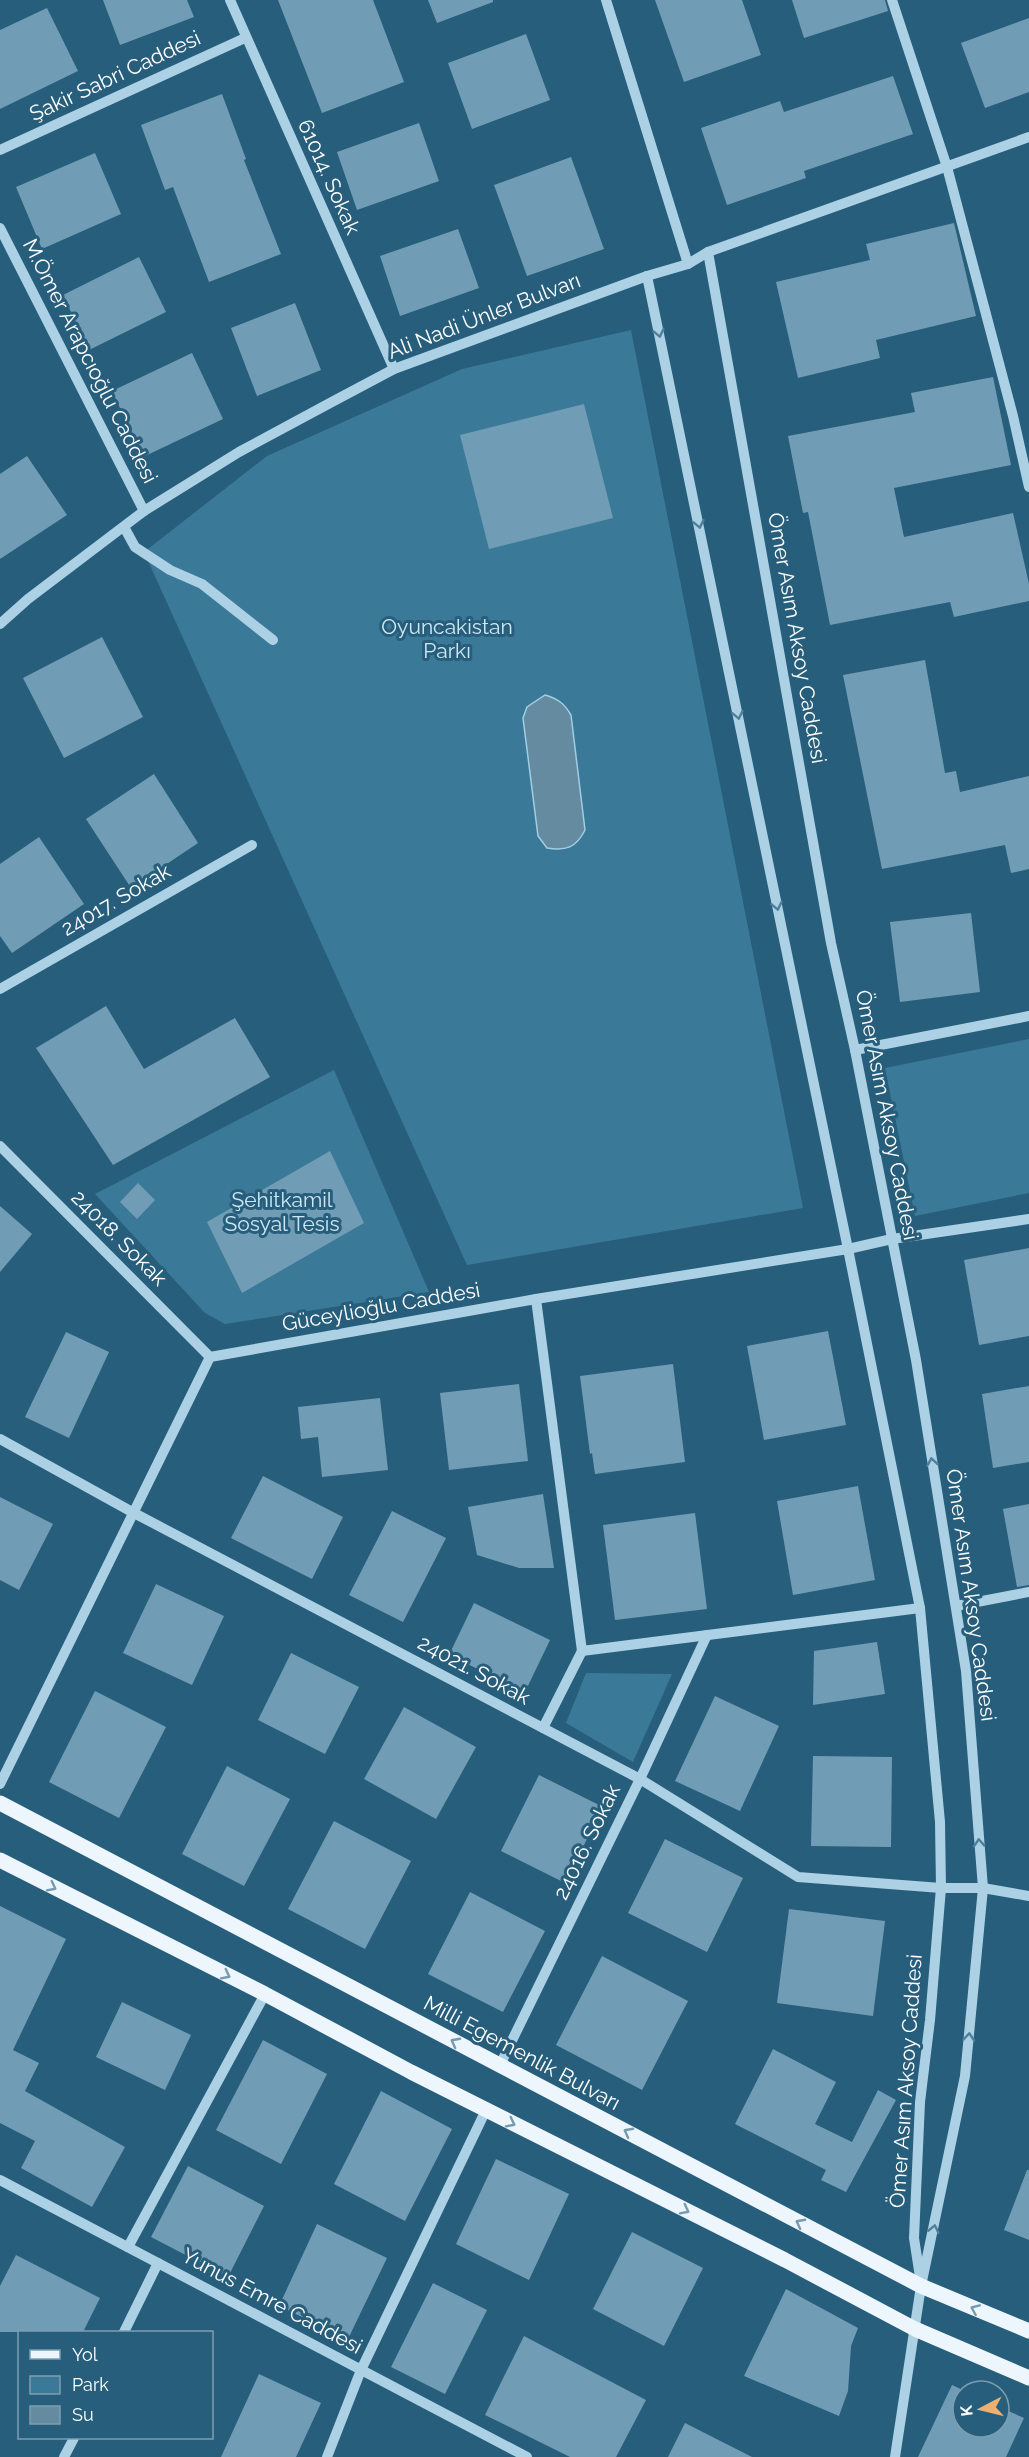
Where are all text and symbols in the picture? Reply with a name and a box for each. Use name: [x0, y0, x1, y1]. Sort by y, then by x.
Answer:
street label: Şakir Sabri Caddesi: [25, 25, 204, 126]
street label: 61014. Sokak: [293, 115, 366, 238]
street label: M.Ömer Arapcıoğlu Caddesi: [18, 234, 163, 487]
street label: Ali Nadi Ünler Bulvarı: [384, 267, 584, 364]
one-way arrow: [652, 328, 665, 338]
street label: Ömer Asım Aksoy Caddesi: [763, 510, 832, 765]
one-way arrow: [692, 519, 705, 529]
park label: Oyuncakistan Parkı: [381, 614, 513, 663]
one-way arrow: [731, 710, 744, 720]
street label: 24017. Sokak: [57, 858, 175, 941]
one-way arrow: [770, 901, 783, 911]
street label: Ömer Asım Aksoy Caddesi: [851, 988, 924, 1242]
street label: 24018. Sokak: [66, 1185, 172, 1291]
park label: Şehitkamil Sosyal Tesis: [224, 1187, 340, 1236]
street label: Güceylioğlu Caddesi: [280, 1277, 482, 1336]
one-way arrow: [926, 1457, 939, 1467]
street label: Ömer Asım Aksoy Caddesi: [941, 1467, 1002, 1723]
street label: 24021. Sokak: [414, 1630, 535, 1710]
street label: 24016. Sokak: [548, 1780, 625, 1903]
one-way arrow: [973, 1838, 986, 1847]
one-way arrow: [46, 1879, 57, 1891]
street label: Ömer Asım Aksoy Caddesi: [884, 1953, 927, 2209]
one-way arrow: [220, 1967, 231, 1979]
street label: Milli Egemenlik Bulvarı: [420, 1990, 625, 2115]
one-way arrow: [962, 2033, 975, 2042]
one-way arrow: [450, 2038, 461, 2049]
one-way arrow: [505, 2115, 516, 2127]
one-way arrow: [623, 2128, 634, 2139]
one-way arrow: [679, 2203, 690, 2214]
one-way arrow: [796, 2218, 807, 2230]
one-way arrow: [927, 2224, 940, 2234]
street label: Yunus Emre Caddesi: [178, 2242, 367, 2359]
one-way arrow: [970, 2304, 981, 2316]
legend: [18, 2331, 213, 2439]
text: Yol: [72, 2344, 98, 2365]
text: Park: [72, 2374, 109, 2395]
north arrow: [951, 2379, 1011, 2439]
text: Su: [72, 2404, 94, 2425]
text: K: [956, 2404, 977, 2417]

